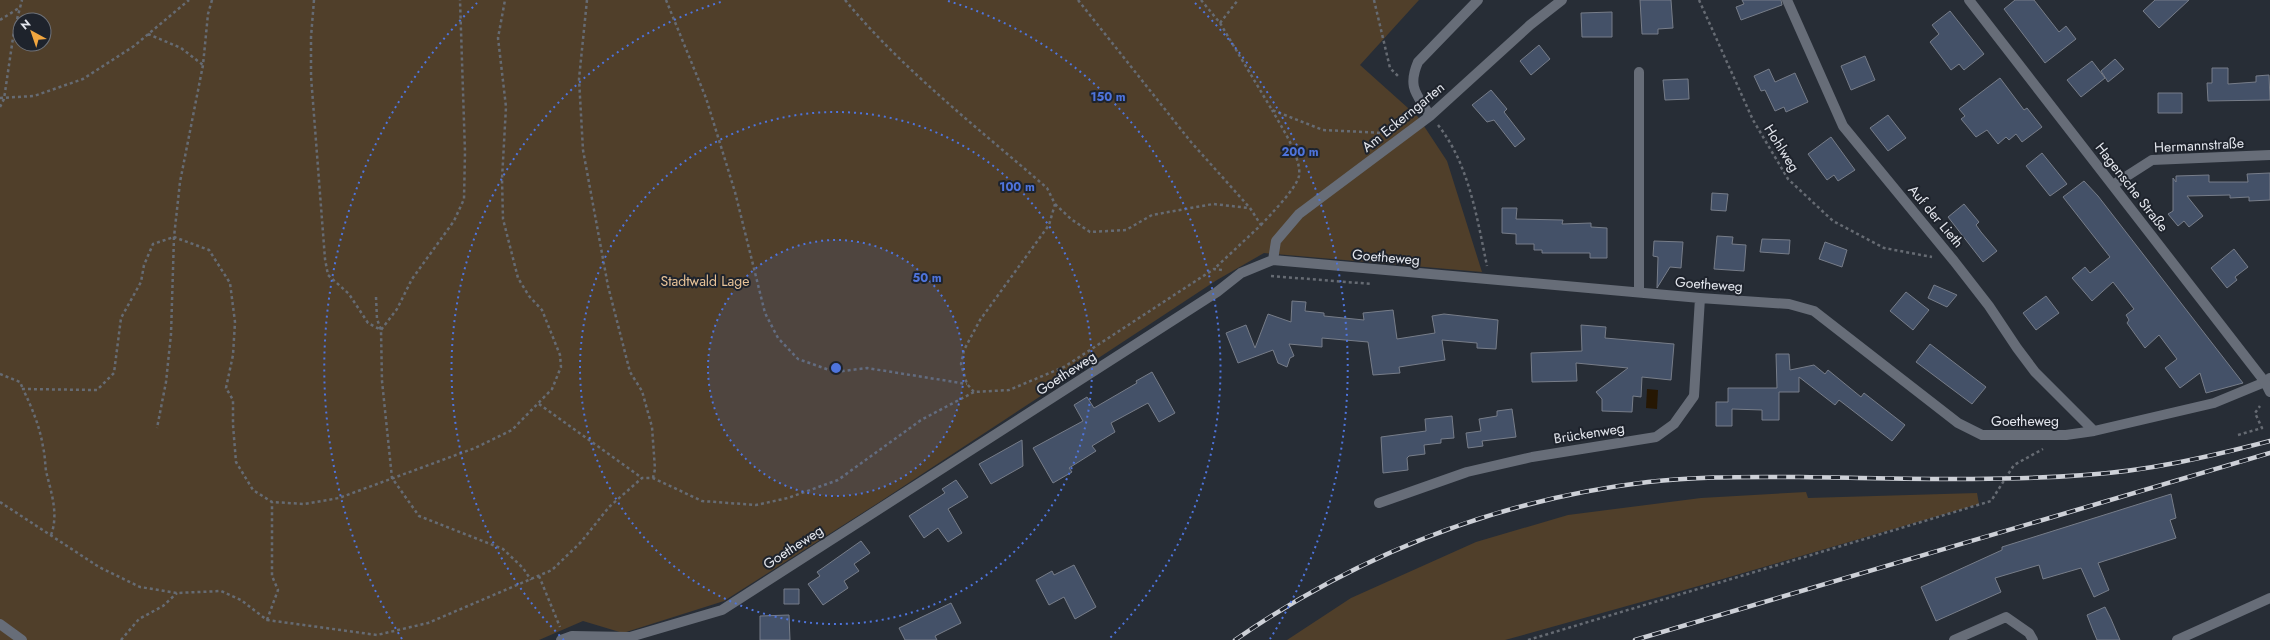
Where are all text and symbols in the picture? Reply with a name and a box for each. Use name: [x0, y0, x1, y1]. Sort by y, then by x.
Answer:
north arrow: [12, 12, 52, 52]
text: N: [17, 15, 34, 33]
street label: Am Eckerngarten: [1357, 77, 1449, 157]
text: 150 m: [1090, 88, 1126, 106]
street label: Hohlweg: [1760, 120, 1804, 176]
street label: Hermannstraße: [2154, 133, 2244, 157]
street label: Hagensche Straße: [2091, 138, 2173, 236]
text: 200 m: [1281, 143, 1319, 161]
text: 100 m: [999, 178, 1035, 196]
street label: Auf der Lieth: [1904, 180, 1968, 252]
street label: Goetheweg: [1351, 244, 1421, 270]
text: 50 m: [912, 269, 942, 287]
park label: Stadtwald Lage: [661, 271, 749, 291]
street label: Goetheweg: [1674, 272, 1744, 296]
street label: Goetheweg: [1032, 346, 1100, 400]
centre of rings: [829, 361, 843, 375]
street label: Goetheweg: [1991, 411, 2059, 431]
street label: Brückenweg: [1552, 418, 1626, 448]
street label: Goetheweg: [759, 520, 827, 574]

